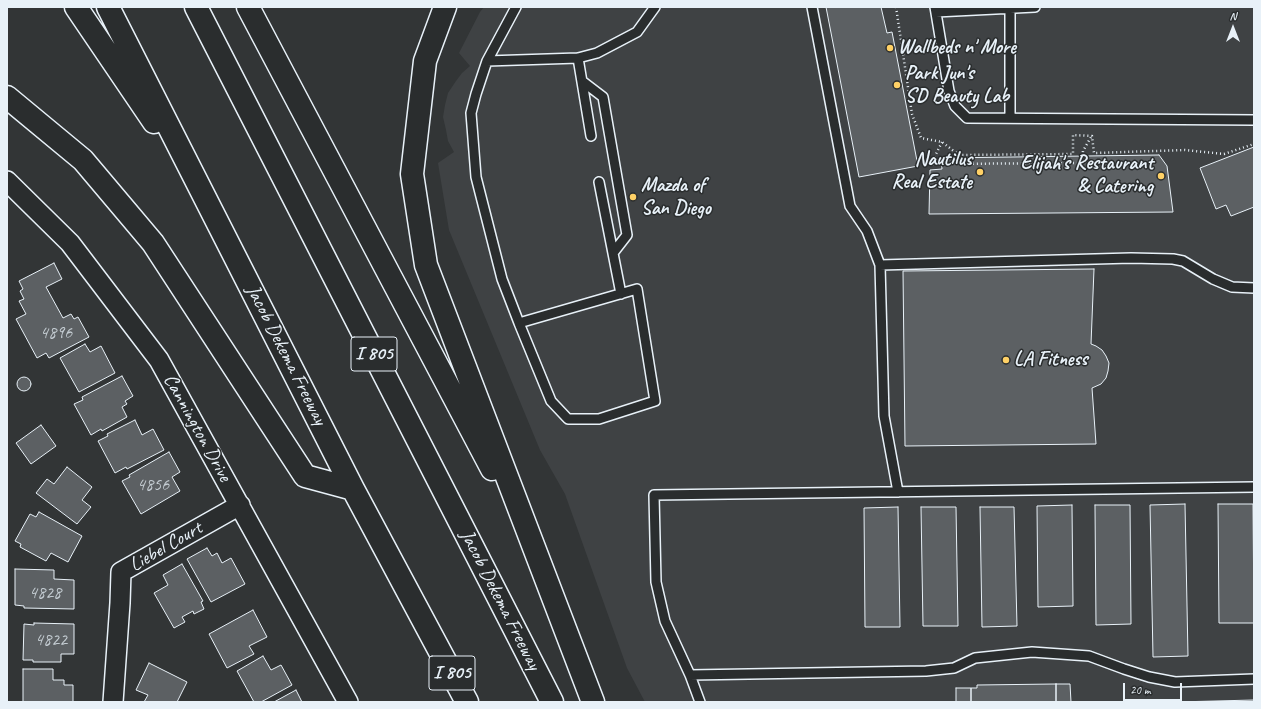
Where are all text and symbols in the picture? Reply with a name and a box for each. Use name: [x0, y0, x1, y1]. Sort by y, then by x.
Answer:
north arrow: [1213, 8, 1253, 48]
text: N: [1230, 9, 1236, 23]
place label: Wallbeds n' More: [898, 36, 1016, 60]
marker: Wallbeds n' More: [885, 43, 895, 53]
place label: Park Jun's SD Beauty Lab: [905, 62, 1009, 109]
marker: Park Jun's SD Beauty Lab: [892, 80, 902, 90]
place label: Nautilus Real Estate: [892, 148, 972, 195]
place label: Elijah's Restaurant & Catering: [1020, 152, 1153, 199]
marker: Nautilus Real Estate: [975, 167, 985, 177]
marker: Elijah's Restaurant & Catering: [1156, 171, 1166, 181]
place label: Mazda of San Diego: [641, 174, 711, 221]
marker: Mazda of San Diego: [628, 192, 638, 202]
street label: Jacob Dekema Freeway: [240, 281, 332, 429]
house number: 4896: [40, 322, 72, 344]
road number: I 805: [351, 337, 397, 371]
place label: LA Fitness: [1014, 348, 1087, 372]
marker: LA Fitness: [1001, 355, 1011, 365]
street label: Cannington Drive: [158, 370, 236, 486]
house number: 4856: [137, 474, 169, 496]
street label: Liebel Court: [125, 517, 207, 577]
street label: Jacob Dekema Freeway: [454, 526, 546, 674]
house number: 4828: [29, 582, 61, 604]
house number: 4822: [35, 629, 67, 651]
road number: I 805: [429, 656, 475, 690]
scale bar: [1125, 675, 1184, 701]
text: 20 m: [1130, 682, 1150, 698]

